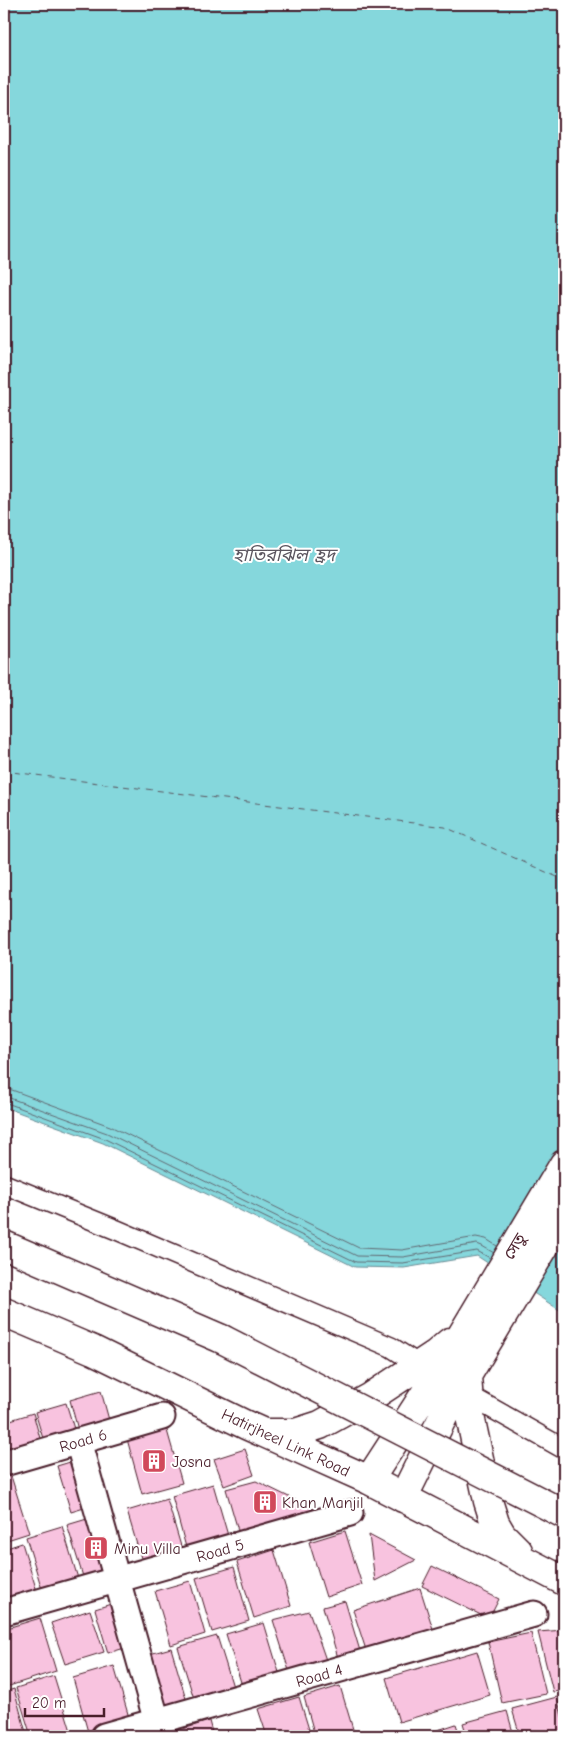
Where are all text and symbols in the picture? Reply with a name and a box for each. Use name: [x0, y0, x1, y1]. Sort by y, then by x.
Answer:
water label: হাতিরঝিল হ্রদ: [233, 544, 338, 566]
street label: সেতু: [500, 1230, 530, 1263]
street label: Hatirjheel Link Road: [218, 1405, 353, 1481]
street label: Road 6: [57, 1426, 109, 1456]
building icon: Josna: [141, 1448, 167, 1474]
place label: Josna: [172, 1453, 211, 1471]
building icon: Khan Manjil: [252, 1489, 278, 1515]
place label: Khan Manjil: [282, 1494, 363, 1512]
building icon: Minu Villa: [83, 1535, 109, 1561]
street label: Road 5: [194, 1536, 246, 1566]
place label: Minu Villa: [114, 1540, 181, 1558]
street label: Road 4: [294, 1661, 345, 1691]
scale bar: [25, 1685, 104, 1717]
text: 20 m: [32, 1694, 66, 1712]

